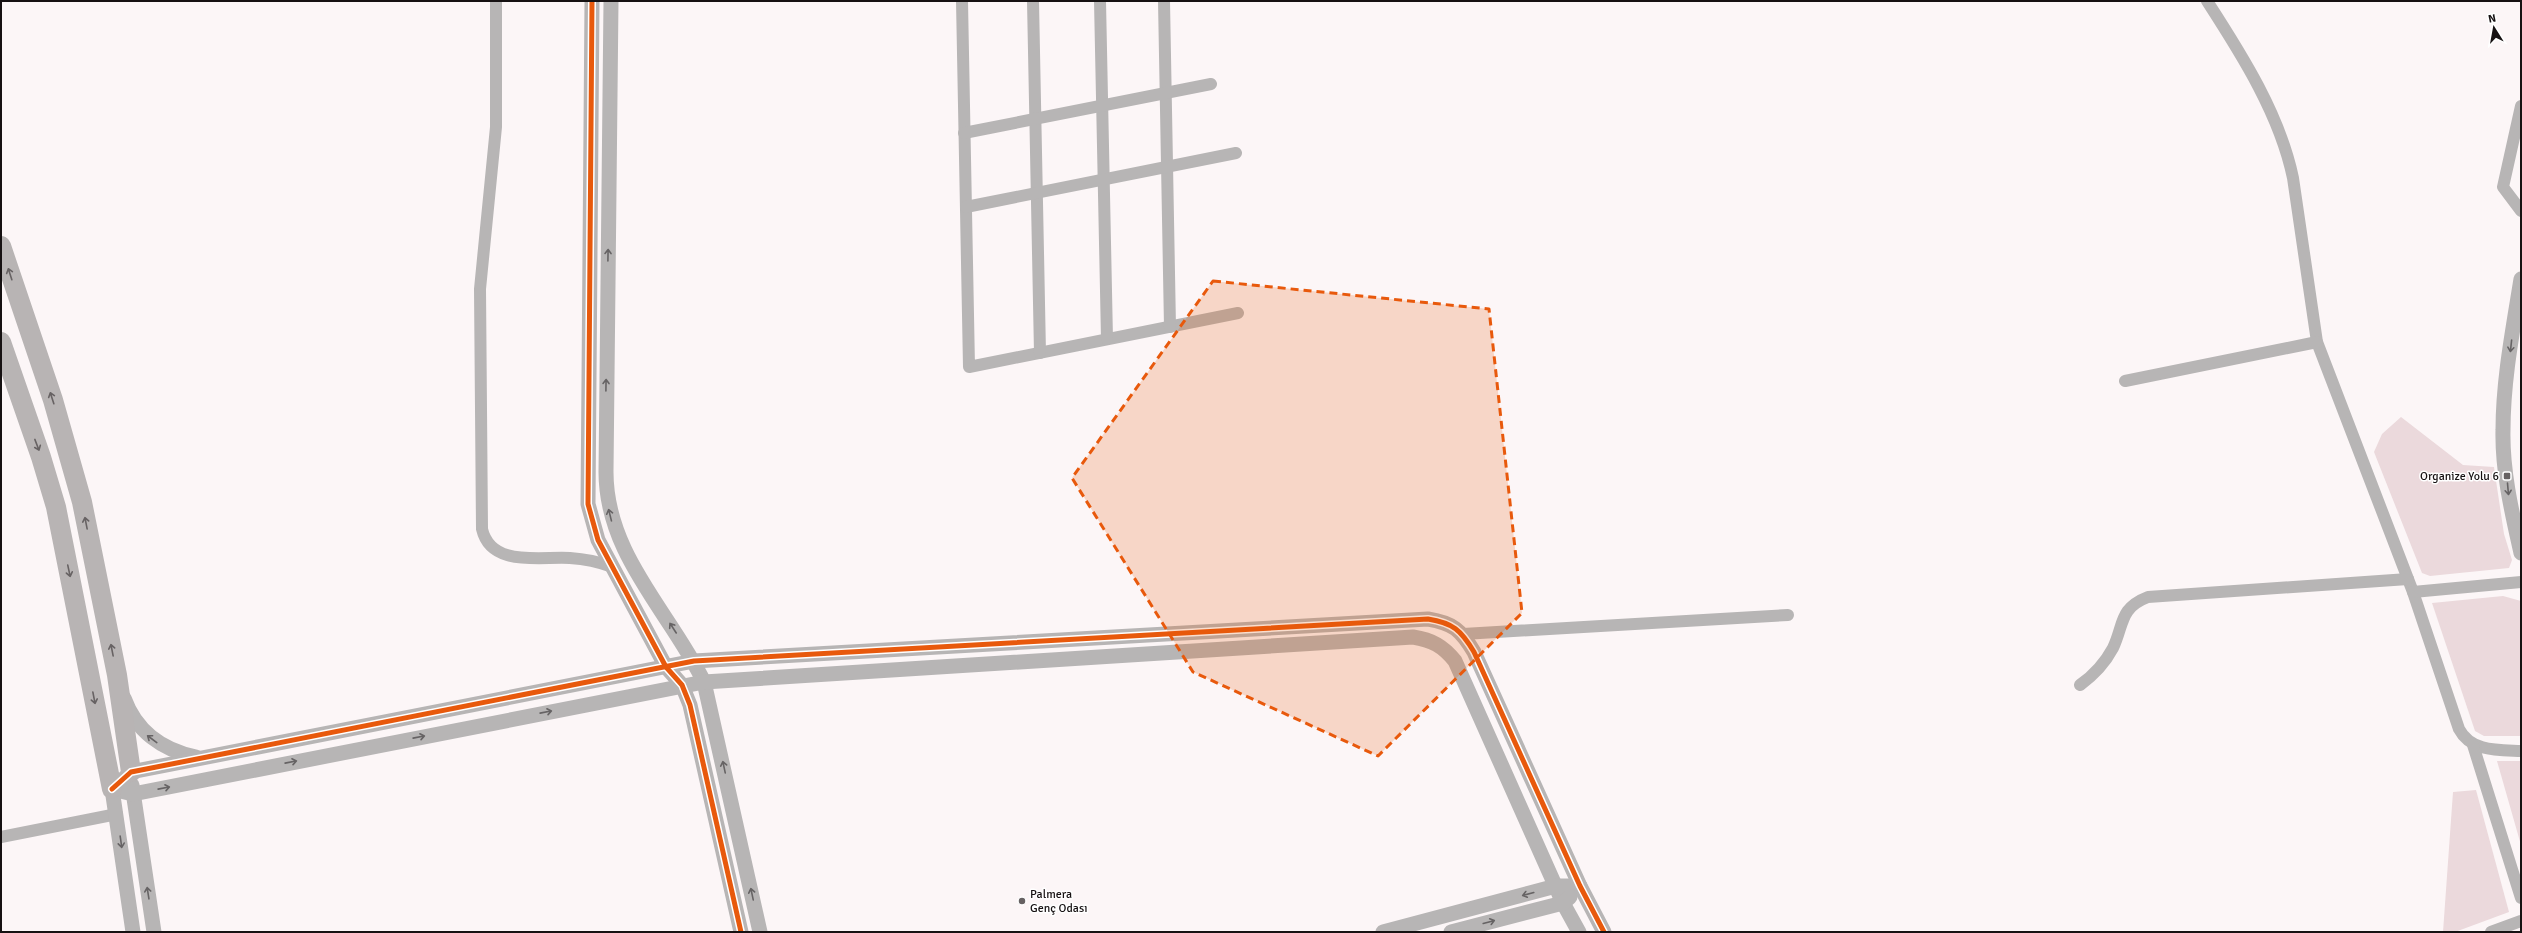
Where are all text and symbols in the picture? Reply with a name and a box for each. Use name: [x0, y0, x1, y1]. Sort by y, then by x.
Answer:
north arrow: [2474, 8, 2514, 48]
text: N: [2487, 12, 2497, 26]
one-way arrow: [604, 249, 611, 262]
one-way arrow: [6, 269, 14, 281]
one-way arrow: [2508, 339, 2515, 352]
one-way arrow: [602, 379, 610, 392]
one-way arrow: [47, 392, 55, 404]
one-way arrow: [33, 439, 41, 451]
place label: Organize Yolu 6: [2420, 469, 2499, 484]
marker: Organize Yolu 6: [2502, 471, 2512, 481]
one-way arrow: [2505, 482, 2512, 495]
one-way arrow: [606, 509, 614, 522]
one-way arrow: [82, 517, 90, 530]
one-way arrow: [65, 564, 73, 577]
one-way arrow: [669, 623, 677, 634]
one-way arrow: [108, 644, 116, 657]
one-way arrow: [90, 692, 98, 705]
one-way arrow: [539, 708, 552, 716]
one-way arrow: [412, 733, 425, 741]
one-way arrow: [147, 734, 158, 743]
one-way arrow: [284, 758, 297, 766]
one-way arrow: [720, 761, 728, 774]
one-way arrow: [157, 783, 170, 791]
one-way arrow: [117, 835, 125, 848]
one-way arrow: [144, 887, 152, 900]
place label: Palmera Genç Odası: [1030, 887, 1087, 916]
one-way arrow: [747, 888, 755, 901]
one-way arrow: [1521, 890, 1534, 898]
marker: Palmera Genç Odası: [1017, 896, 1027, 906]
one-way arrow: [1482, 918, 1495, 925]

